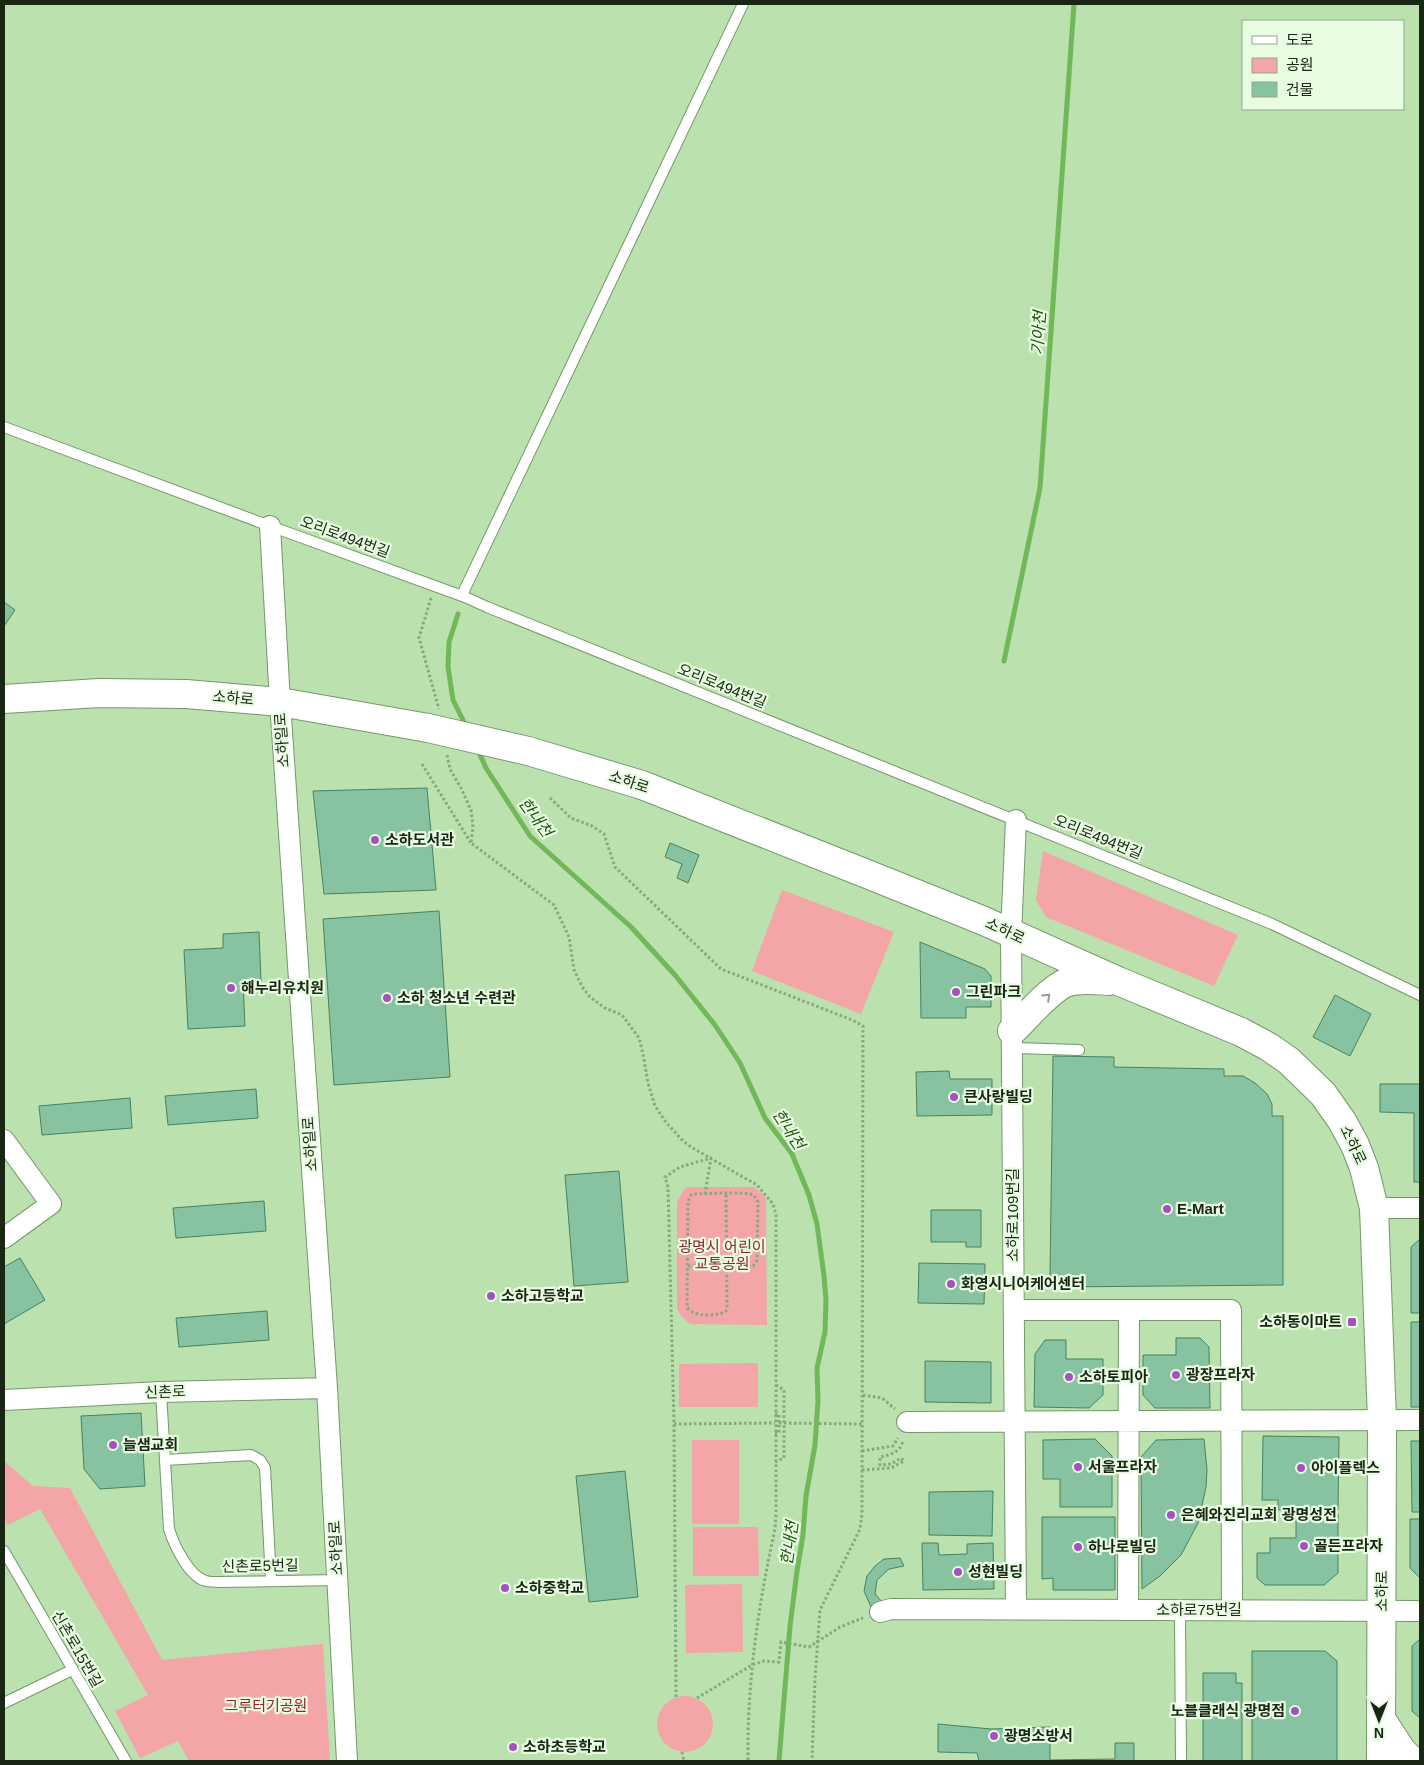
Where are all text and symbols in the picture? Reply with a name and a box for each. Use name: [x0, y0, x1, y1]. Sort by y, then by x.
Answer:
legend: [1242, 20, 1404, 110]
text: 도로: [1286, 31, 1314, 48]
text: 공원: [1286, 56, 1314, 73]
text: 건물: [1286, 81, 1314, 98]
water label: 기아천: [1028, 308, 1049, 356]
street label: 오리로494번길: [298, 512, 392, 561]
street label: 오리로494번길: [675, 660, 769, 711]
street label: 소하로: [212, 687, 254, 708]
street label: 소하일로: [271, 712, 292, 768]
street label: 소하로: [607, 767, 651, 796]
water label: 한내천: [516, 795, 557, 842]
street label: 오리로494번길: [1051, 811, 1145, 862]
place label: 소하도서관: [385, 831, 454, 848]
marker: 소하도서관: [369, 834, 381, 846]
street label: 소하로: [983, 914, 1028, 947]
place label: 해누리유치원: [241, 979, 324, 996]
marker: 해누리유치원: [225, 982, 237, 994]
place label: 그린파크: [966, 983, 1021, 1000]
marker: 그린파크: [950, 986, 962, 998]
place label: 소하 청소년 수련관: [397, 989, 516, 1006]
marker: 소하 청소년 수련관: [381, 992, 393, 1004]
one-way arrow: [1041, 994, 1050, 1003]
place label: 큰사랑빌딩: [964, 1088, 1033, 1105]
marker: 큰사랑빌딩: [948, 1091, 960, 1103]
water label: 한내천: [769, 1106, 809, 1154]
street label: 소하일로: [299, 1116, 320, 1172]
street label: 소하로: [1337, 1122, 1370, 1167]
street label: 소하로109번길: [1004, 1168, 1021, 1262]
place label: E-Mart: [1177, 1200, 1224, 1217]
marker: E-Mart: [1161, 1203, 1173, 1215]
park label: 광명시 어린이 교통공원: [679, 1238, 765, 1272]
place label: 화영시니어케어센터: [961, 1275, 1085, 1292]
marker: 화영시니어케어센터: [945, 1278, 957, 1290]
place label: 소하고등학교: [501, 1287, 584, 1304]
marker: 소하고등학교: [485, 1290, 497, 1302]
place label: 소하동이마트: [1259, 1313, 1342, 1330]
marker: 소하동이마트: [1346, 1316, 1358, 1328]
place label: 광장프라자: [1186, 1366, 1255, 1383]
place label: 소하토피아: [1079, 1368, 1148, 1385]
marker: 광장프라자: [1170, 1369, 1182, 1381]
marker: 소하토피아: [1063, 1371, 1075, 1383]
street label: 신촌로: [144, 1382, 186, 1401]
place label: 늘샘교회: [123, 1436, 178, 1453]
marker: 늘샘교회: [107, 1439, 119, 1451]
place label: 서울프라자: [1088, 1458, 1157, 1475]
place label: 아이플렉스: [1311, 1459, 1380, 1476]
marker: 서울프라자: [1072, 1461, 1084, 1473]
marker: 아이플렉스: [1295, 1462, 1307, 1474]
place label: 은혜와진리교회 광명성전: [1181, 1506, 1337, 1523]
marker: 은혜와진리교회 광명성전: [1165, 1509, 1177, 1521]
water label: 한내천: [778, 1518, 801, 1566]
street label: 소하일로: [326, 1520, 345, 1576]
place label: 골든프라자: [1314, 1537, 1383, 1554]
place label: 하나로빌딩: [1088, 1538, 1157, 1555]
marker: 골든프라자: [1298, 1540, 1310, 1552]
marker: 하나로빌딩: [1072, 1541, 1084, 1553]
street label: 신촌로5번길: [221, 1556, 299, 1575]
place label: 성현빌딩: [968, 1563, 1023, 1580]
marker: 성현빌딩: [952, 1566, 964, 1578]
street label: 소하로: [1373, 1570, 1390, 1612]
place label: 소하중학교: [515, 1579, 584, 1596]
marker: 소하중학교: [499, 1582, 511, 1594]
street label: 소하로75번길: [1156, 1601, 1242, 1618]
street label: 신촌로15번길: [49, 1607, 106, 1690]
north arrow: [1354, 1695, 1404, 1745]
park label: 그루터기공원: [225, 1697, 307, 1714]
place label: 노블클래식 광명점: [1170, 1702, 1285, 1719]
marker: 노블클래식 광명점: [1289, 1705, 1301, 1717]
text: N: [1374, 1725, 1384, 1741]
place label: 광명소방서: [1004, 1727, 1073, 1744]
marker: 광명소방서: [988, 1730, 1000, 1742]
place label: 소하초등학교: [523, 1738, 606, 1755]
marker: 소하초등학교: [507, 1741, 519, 1753]

